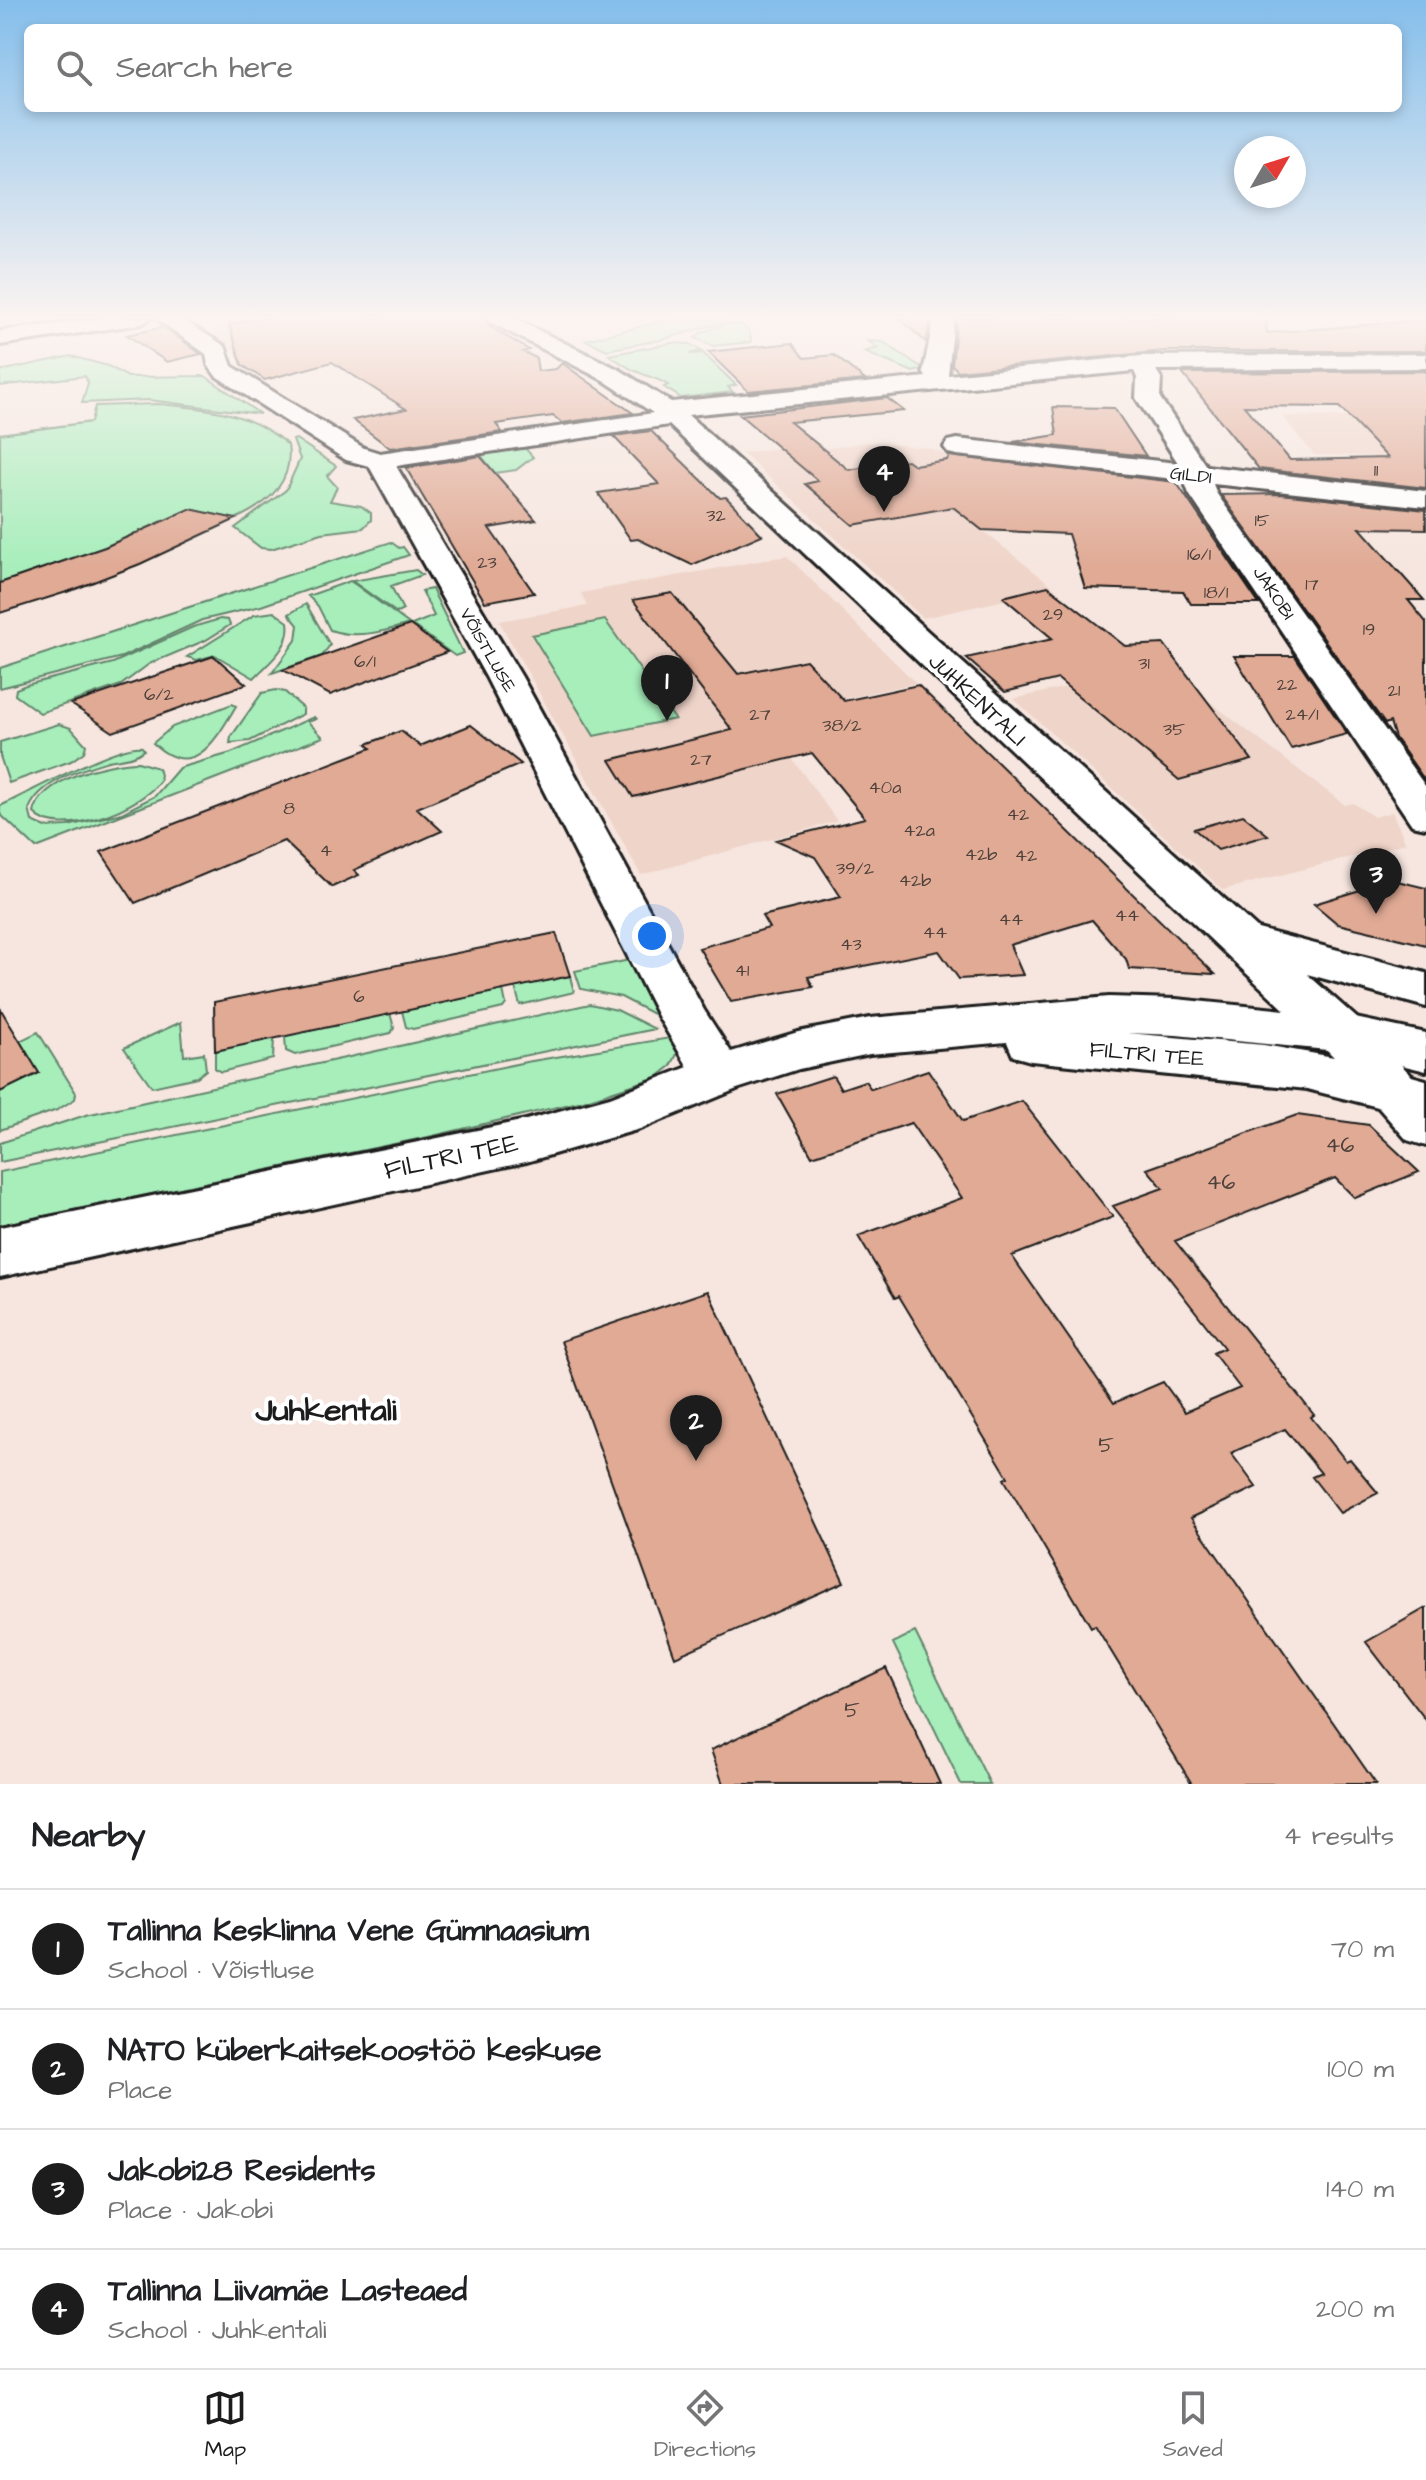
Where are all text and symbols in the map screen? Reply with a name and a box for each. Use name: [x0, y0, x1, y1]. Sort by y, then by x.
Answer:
search box: [24, 24, 1402, 112]
icon: search: [52, 46, 96, 90]
text: Search here: [116, 47, 293, 89]
north arrow: [1234, 136, 1306, 208]
pin: 4: [858, 446, 910, 512]
house number: 11: [1374, 458, 1378, 483]
street label: GILDI: [1169, 461, 1213, 490]
house number: 32: [706, 503, 726, 528]
house number: 15: [1254, 508, 1270, 533]
house number: 16/1: [1187, 542, 1211, 567]
house number: 23: [477, 550, 497, 575]
street label: JAKOBI: [1247, 562, 1301, 625]
house number: 17: [1305, 572, 1319, 597]
house number: 18/1: [1204, 580, 1228, 605]
house number: 29: [1043, 602, 1063, 627]
street label: VÕISTLUSE: [453, 603, 522, 697]
house number: 19: [1363, 617, 1375, 642]
street label: JUHKENTALI: [921, 647, 1033, 754]
house number: 6/1: [354, 649, 376, 674]
house number: 31: [1138, 651, 1150, 676]
pin: 1: [641, 655, 693, 721]
house number: 22: [1277, 672, 1298, 697]
house number: 21: [1388, 678, 1400, 703]
house number: 6/2: [144, 682, 175, 707]
house number: 27: [749, 702, 771, 727]
house number: 24/1: [1285, 702, 1319, 727]
house number: 38/2: [822, 713, 862, 738]
house number: 35: [1163, 717, 1185, 742]
house number: 27: [690, 747, 712, 772]
house number: 40a: [869, 775, 901, 800]
house number: 8: [283, 796, 295, 821]
house number: 42: [1007, 802, 1030, 827]
house number: 42a: [903, 818, 935, 843]
house number: 4: [320, 838, 332, 863]
house number: 42b: [965, 842, 997, 867]
house number: 42: [1015, 843, 1038, 868]
pin: 3: [1350, 848, 1402, 914]
house number: 39/2: [836, 856, 875, 881]
house number: 42b: [899, 868, 931, 893]
house number: 44: [1115, 903, 1139, 928]
house number: 44: [999, 907, 1023, 932]
your location: [632, 916, 672, 956]
house number: 44: [923, 920, 947, 945]
house number: 43: [840, 932, 862, 957]
house number: 41: [735, 958, 749, 983]
house number: 6: [353, 984, 365, 1009]
street label: FILTRI TEE: [1088, 1034, 1206, 1075]
street label: FILTRI TEE: [381, 1125, 521, 1189]
house number: 46: [1326, 1130, 1355, 1161]
house number: 46: [1207, 1167, 1236, 1198]
district label: Juhkentali: [254, 1388, 397, 1433]
pin: 2: [670, 1395, 722, 1461]
house number: 5: [1098, 1430, 1114, 1461]
house number: 5: [844, 1695, 860, 1726]
text: Nearby: [32, 1812, 146, 1860]
text: 4 results: [1284, 1818, 1394, 1854]
text: Tallinna Kesklinna Vene Gümnaasium: [108, 1910, 589, 1952]
text: 1: [56, 1931, 60, 1967]
text: 70 m: [1331, 1931, 1394, 1967]
text: School · Võistluse: [108, 1952, 315, 1988]
text: NATO küberkaitsekoostöö keskuse: [108, 2030, 602, 2072]
text: 2: [51, 2051, 65, 2087]
text: 100 m: [1327, 2051, 1394, 2087]
text: Place: [108, 2072, 172, 2108]
text: Jakobi28 Residents: [108, 2150, 375, 2192]
text: 3: [51, 2171, 65, 2207]
text: 140 m: [1326, 2171, 1394, 2207]
text: Place · Jakobi: [108, 2192, 273, 2228]
text: Tallinna Liivamäe Lasteaed: [108, 2270, 467, 2312]
text: 4: [49, 2291, 67, 2327]
text: 200 m: [1316, 2291, 1394, 2327]
text: School · Juhkentali: [108, 2312, 327, 2348]
tab: Map: [203, 2386, 247, 2465]
tab: Directions: [654, 2386, 756, 2465]
tab: Saved: [1163, 2386, 1223, 2465]

